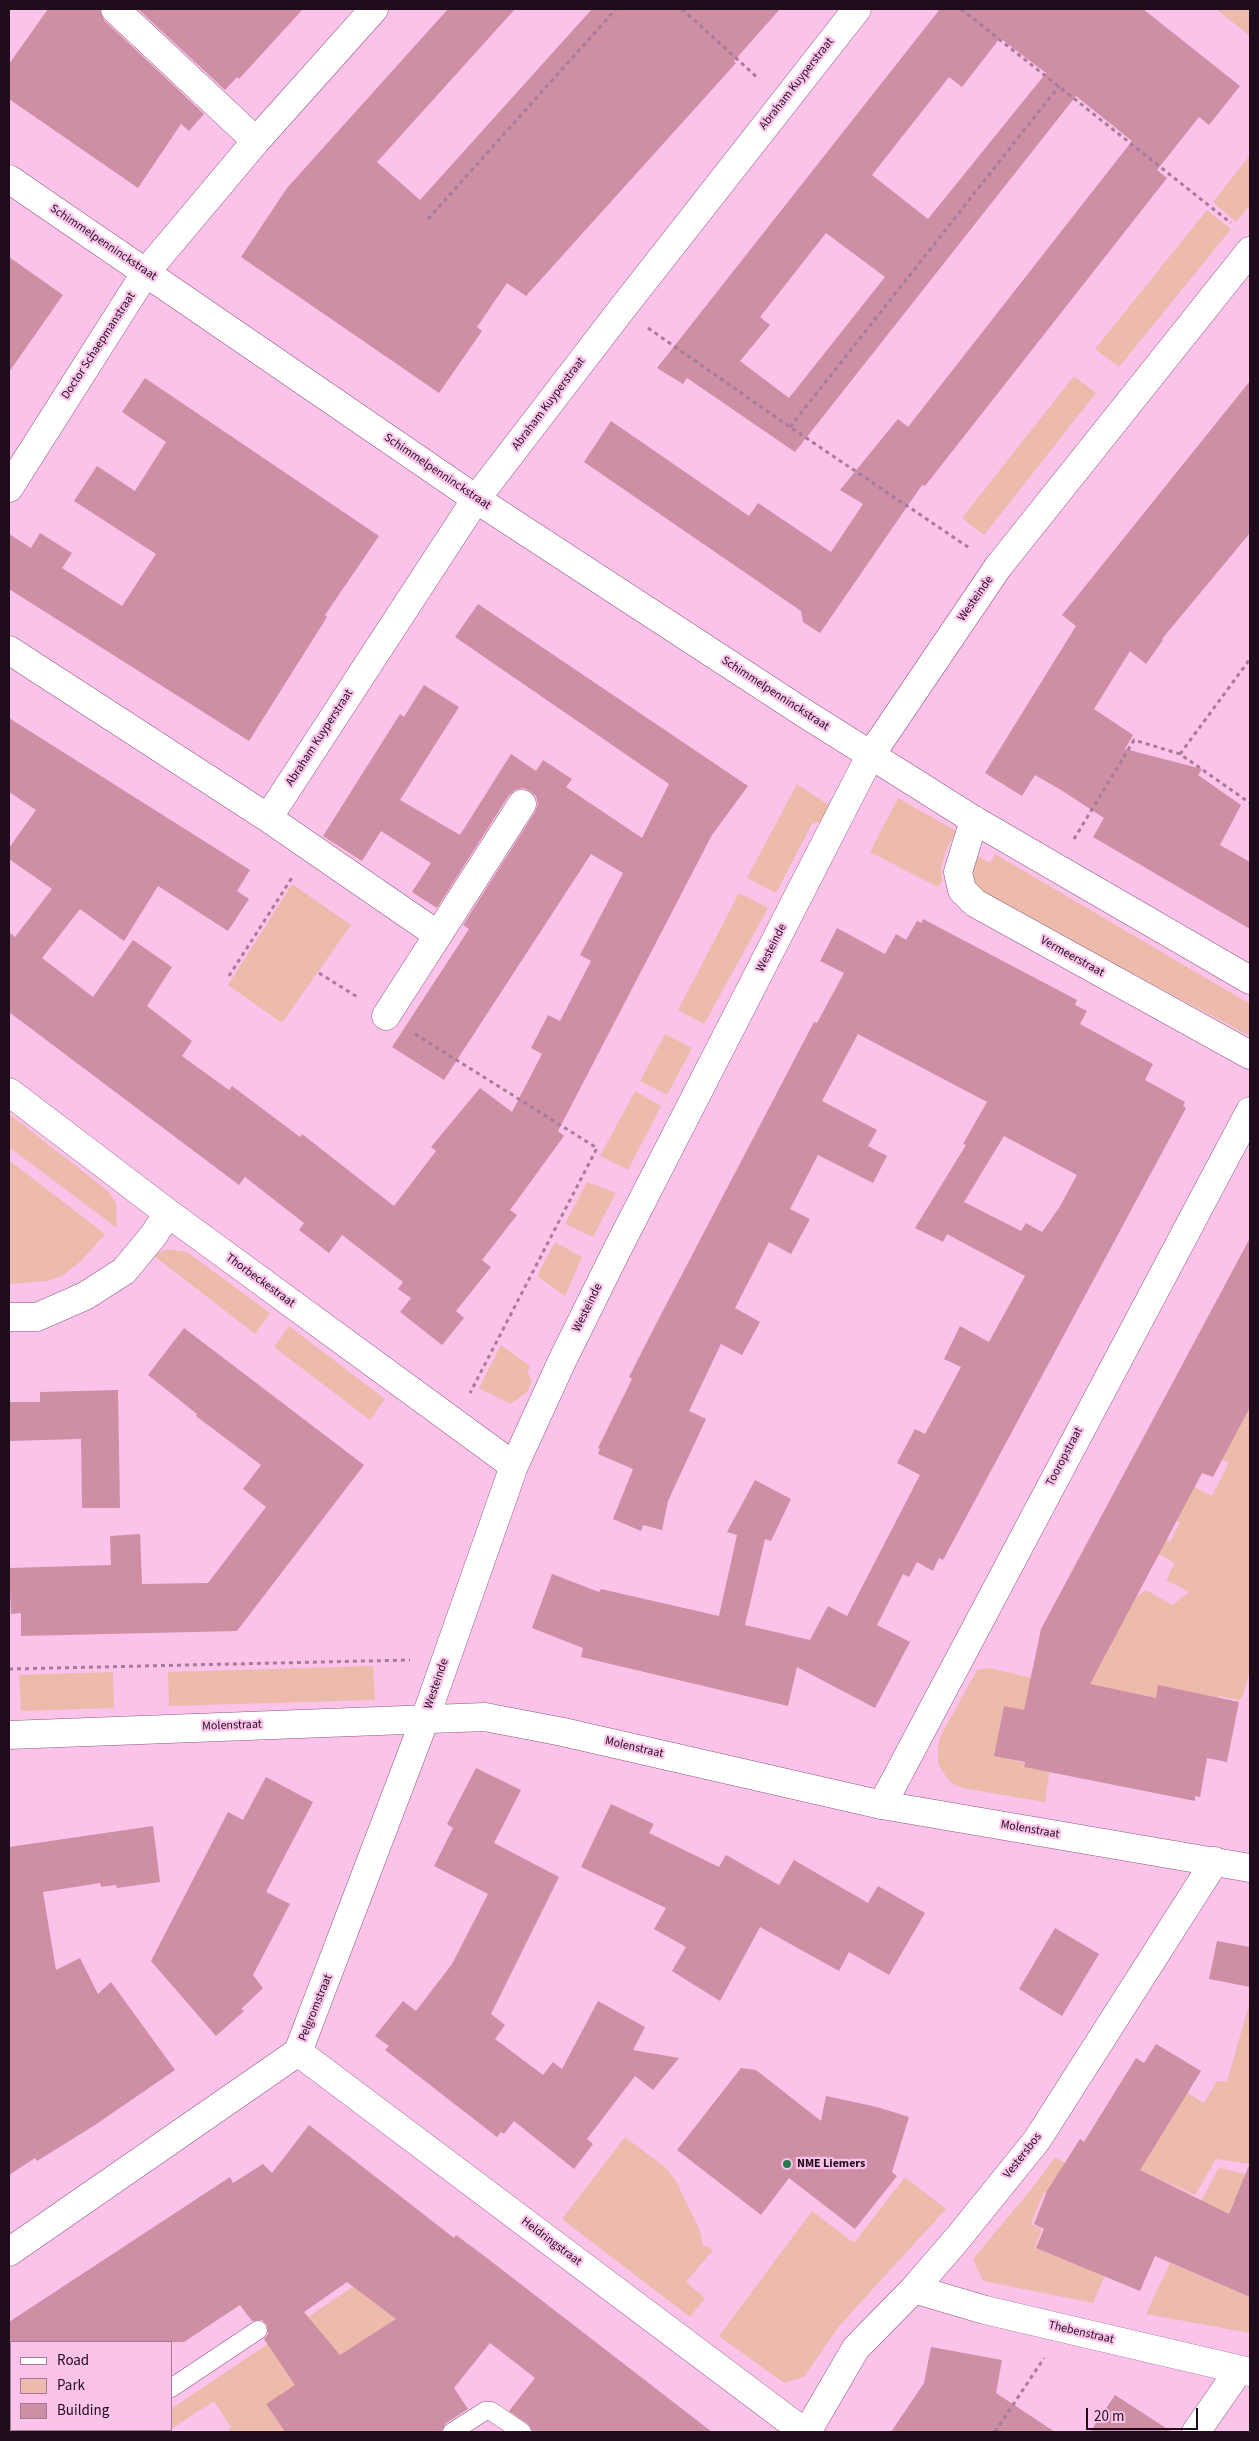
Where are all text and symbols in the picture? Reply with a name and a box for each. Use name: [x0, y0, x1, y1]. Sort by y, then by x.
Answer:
street label: Abraham Kuyperstraat: [757, 35, 837, 133]
street label: Schimmelpenninckstraat: [47, 202, 159, 284]
street label: Doctor Schaepmanstraat: [59, 290, 139, 402]
street label: Abraham Kuyperstraat: [509, 355, 589, 453]
street label: Schimmelpenninckstraat: [381, 431, 493, 513]
street label: Westeinde: [955, 574, 997, 624]
street label: Schimmelpenninckstraat: [718, 654, 832, 734]
street label: Abraham Kuyperstraat: [283, 687, 357, 789]
street label: Westeinde: [754, 922, 790, 974]
street label: Vermeerstraat: [1038, 934, 1106, 980]
street label: Thorbeckestraat: [223, 1251, 297, 1311]
street label: Westeinde: [570, 1281, 606, 1335]
street label: Tooropstraat: [1043, 1425, 1087, 1489]
street label: Westeinde: [422, 1657, 452, 1711]
street label: Molenstraat: [202, 1718, 262, 1734]
street label: Molenstraat: [603, 1734, 665, 1762]
street label: Molenstraat: [999, 1818, 1061, 1842]
street label: Pelgromstraat: [296, 1972, 336, 2044]
street label: Vestersbos: [1001, 2130, 1045, 2182]
place label: NME Liemers: [797, 2157, 865, 2171]
marker: NME Liemers: [781, 2158, 793, 2170]
street label: Heldringstraat: [518, 2215, 584, 2269]
street label: Thebenstraat: [1047, 2318, 1115, 2348]
legend: [10, 2341, 172, 2431]
text: Road: [57, 2350, 89, 2371]
text: Park: [57, 2375, 85, 2396]
scale bar: [1089, 2398, 1202, 2430]
text: Building: [57, 2400, 109, 2421]
text: 20 m: [1094, 2406, 1124, 2427]

